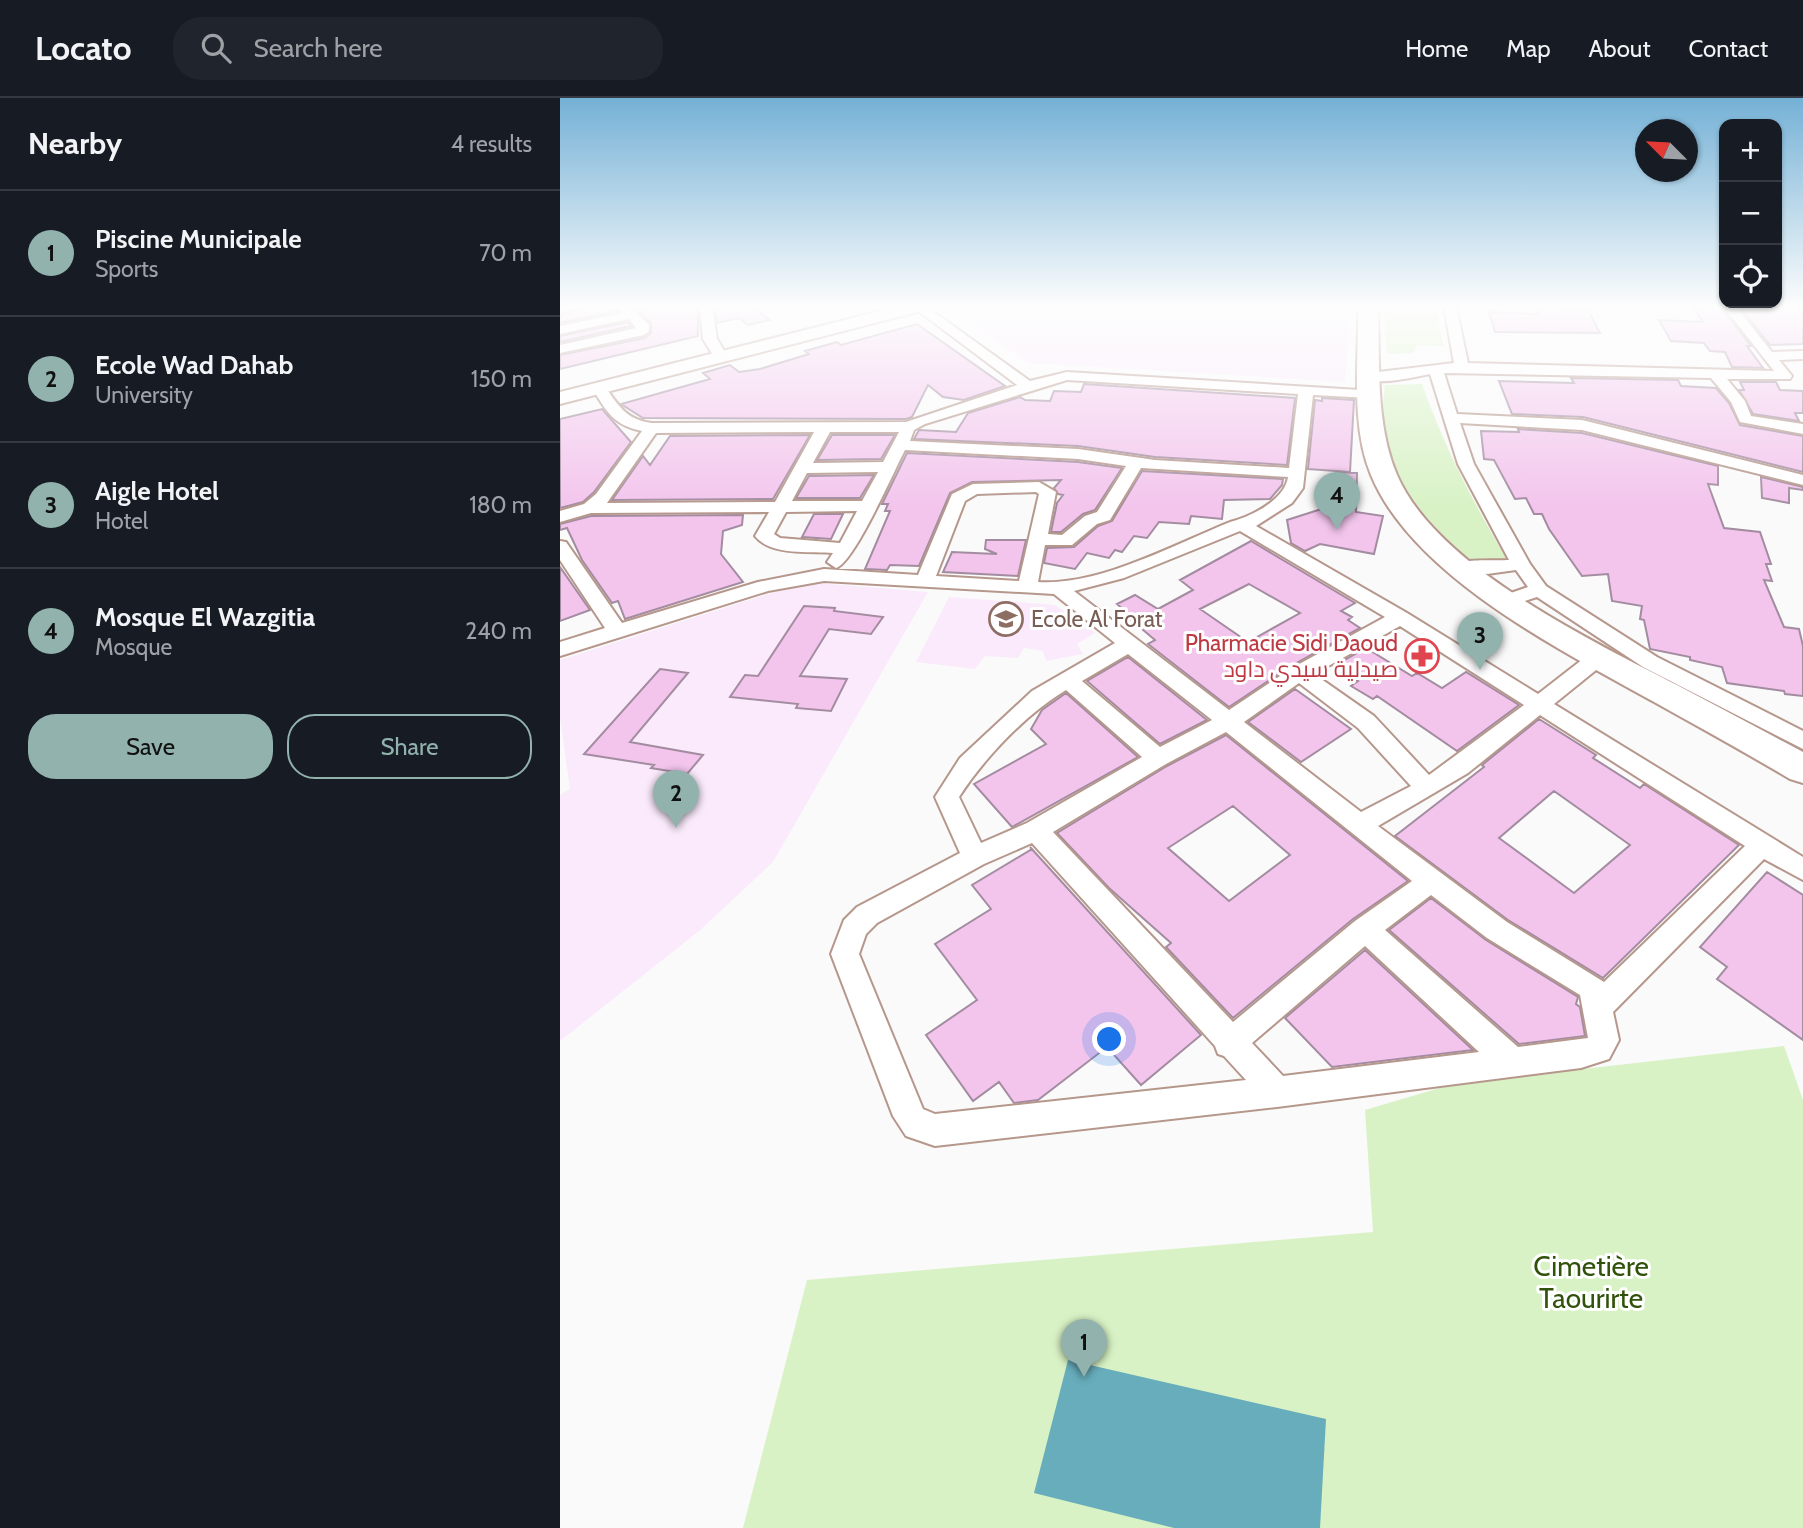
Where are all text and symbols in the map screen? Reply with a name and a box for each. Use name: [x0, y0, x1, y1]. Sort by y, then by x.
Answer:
search box: [173, 17, 663, 80]
text: Locato: [35, 28, 131, 68]
icon: search: [197, 29, 235, 67]
text: Search here: [253, 32, 383, 64]
text: Home: [1405, 34, 1468, 63]
text: Map: [1506, 34, 1551, 63]
text: About: [1589, 34, 1651, 63]
text: Contact: [1689, 34, 1768, 63]
north arrow: [1635, 119, 1698, 182]
map controls: [1719, 119, 1782, 308]
button: +: [1719, 119, 1782, 182]
text: Nearby: [28, 125, 122, 162]
text: 4 results: [451, 130, 532, 158]
button: −: [1719, 182, 1782, 245]
text: Piscine Municipale: [95, 223, 302, 255]
text: 1: [47, 239, 55, 267]
text: 70 m: [479, 239, 532, 267]
button: locate: [1719, 245, 1782, 308]
text: Sports: [95, 255, 158, 283]
text: Ecole Wad Dahab: [95, 349, 293, 381]
text: 2: [45, 365, 57, 393]
text: 150 m: [471, 365, 532, 393]
text: University: [95, 381, 193, 409]
pin: 4: [1314, 472, 1360, 530]
text: Aigle Hotel: [95, 475, 219, 507]
text: 3: [45, 491, 57, 519]
text: 180 m: [469, 491, 532, 519]
text: Hotel: [95, 507, 148, 535]
school or university icon: Ecole Al Forat: [987, 600, 1025, 638]
text: Mosque El Wazgitia: [95, 601, 315, 633]
place label: Ecole Al Forat: [1031, 605, 1163, 633]
pin: 3: [1457, 612, 1503, 670]
text: 4: [44, 617, 58, 645]
text: 240 m: [465, 617, 532, 645]
place label: Pharmacie Sidi Daoud صيدلية سيدي داود: [1185, 629, 1398, 687]
text: Mosque: [95, 633, 172, 661]
pharmacy icon: Pharmacie Sidi Daoud صيدلية سيدي داود: [1403, 637, 1441, 675]
button: Save: [28, 714, 273, 779]
button: Share: [287, 714, 532, 779]
pin: 2: [653, 770, 699, 828]
your location: [1092, 1022, 1126, 1056]
park label: Cimetière Taourirte: [1533, 1249, 1649, 1315]
pin: 1: [1061, 1319, 1107, 1377]

